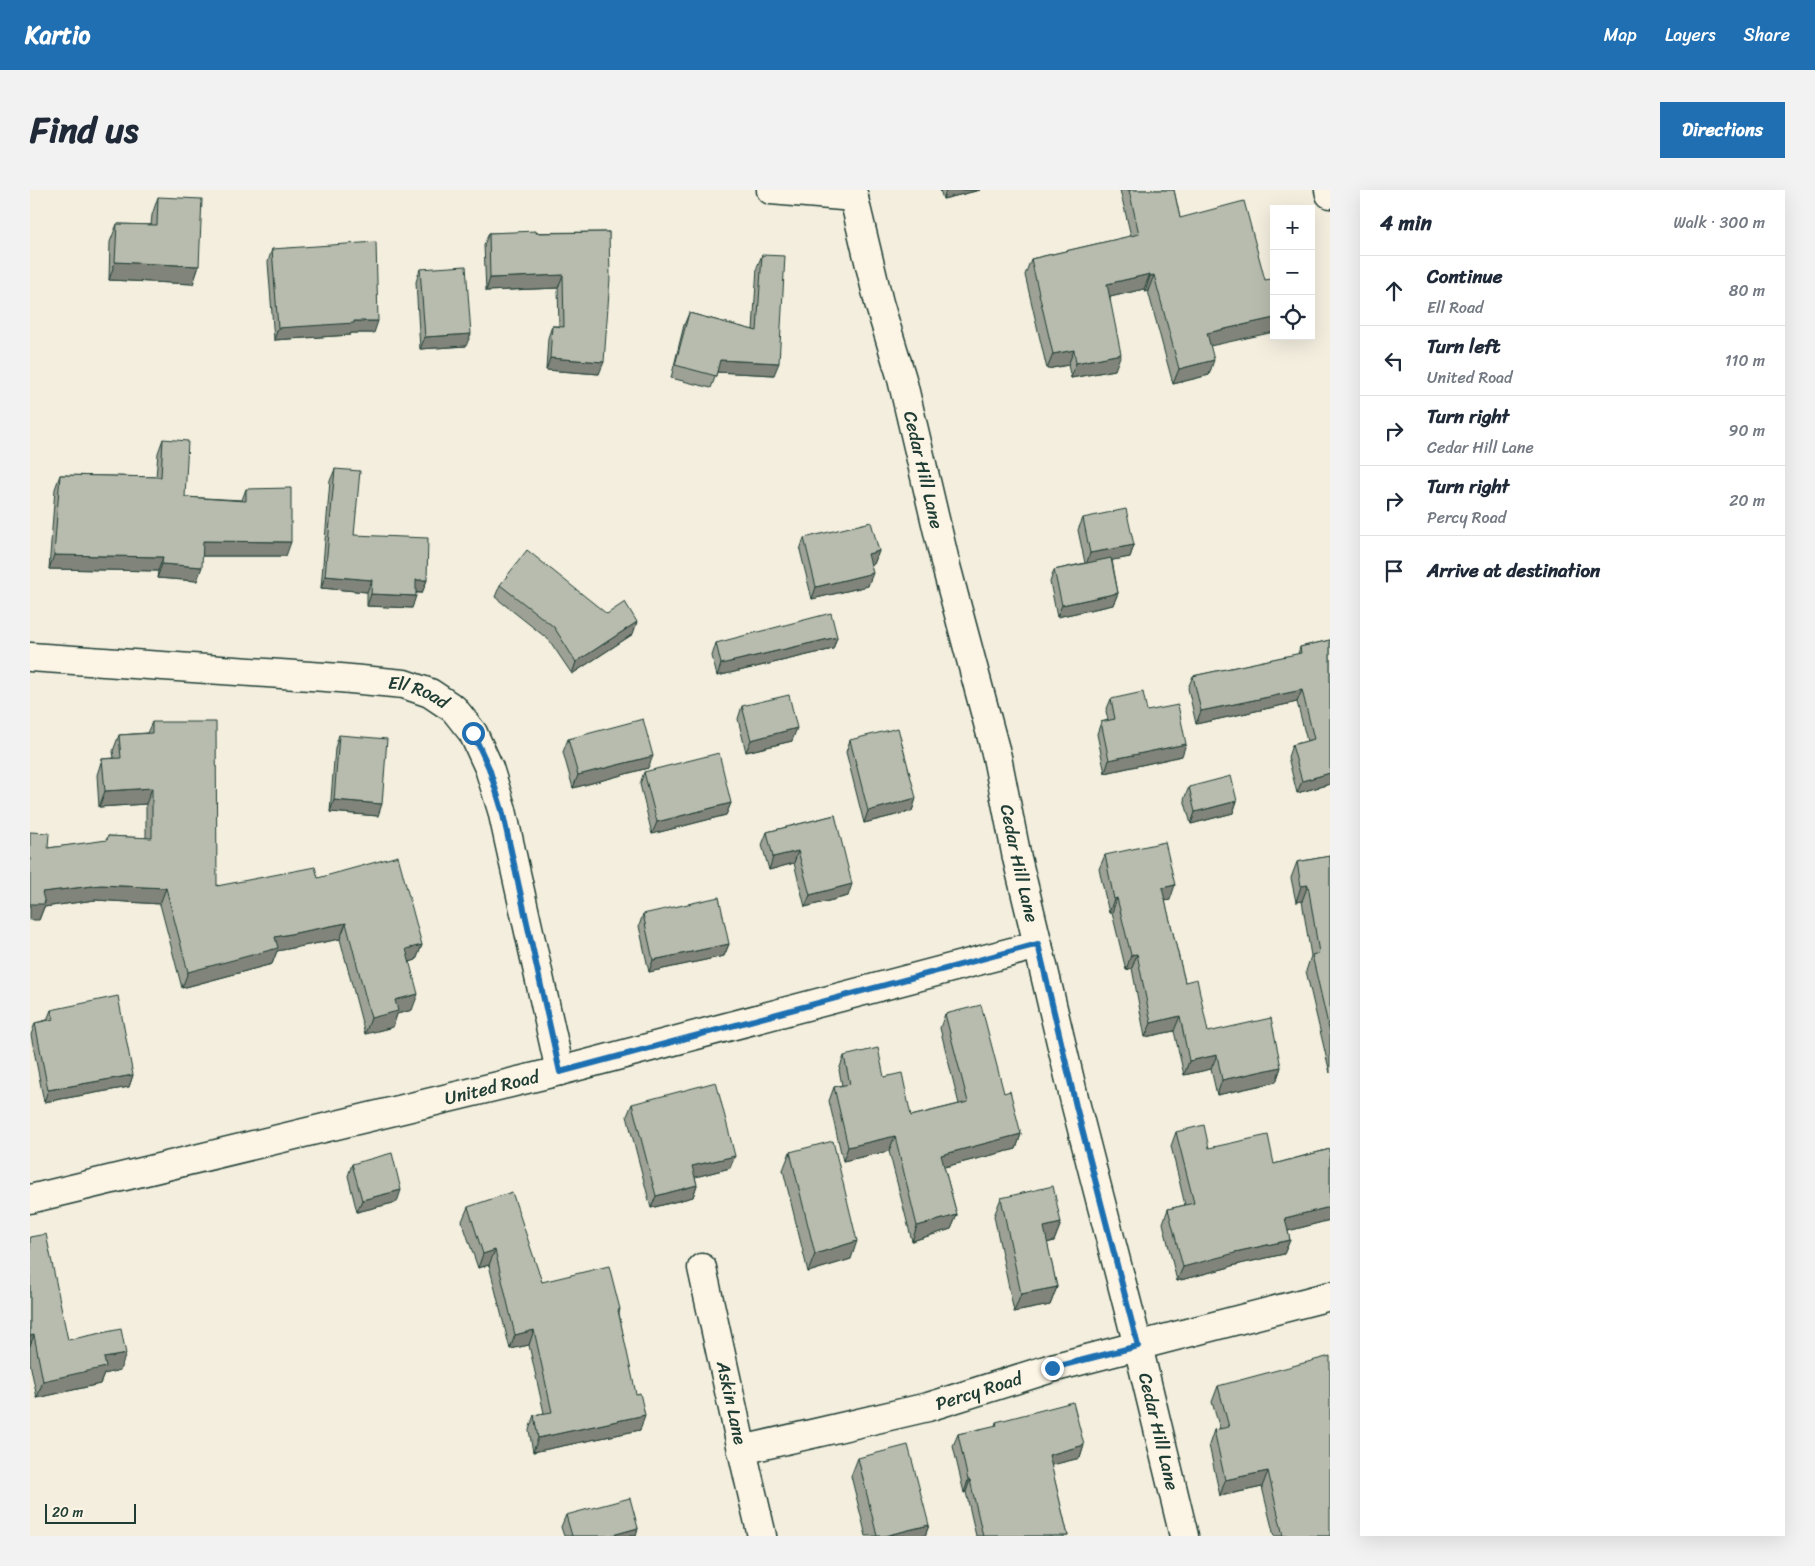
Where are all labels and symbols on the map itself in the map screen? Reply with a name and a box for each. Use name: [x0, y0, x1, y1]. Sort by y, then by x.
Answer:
street label: Cedar Hill Lane: [894, 408, 953, 532]
street label: Ell Road: [387, 667, 457, 718]
route start: [462, 722, 485, 745]
street label: Cedar Hill Lane: [991, 802, 1048, 926]
street label: United Road: [441, 1060, 544, 1114]
street label: Askin Lane: [707, 1357, 756, 1448]
route end: [1041, 1357, 1064, 1380]
street label: Percy Road: [931, 1362, 1027, 1420]
street label: Cedar Hill Lane: [1129, 1369, 1188, 1494]
scale bar: [45, 1501, 136, 1524]

